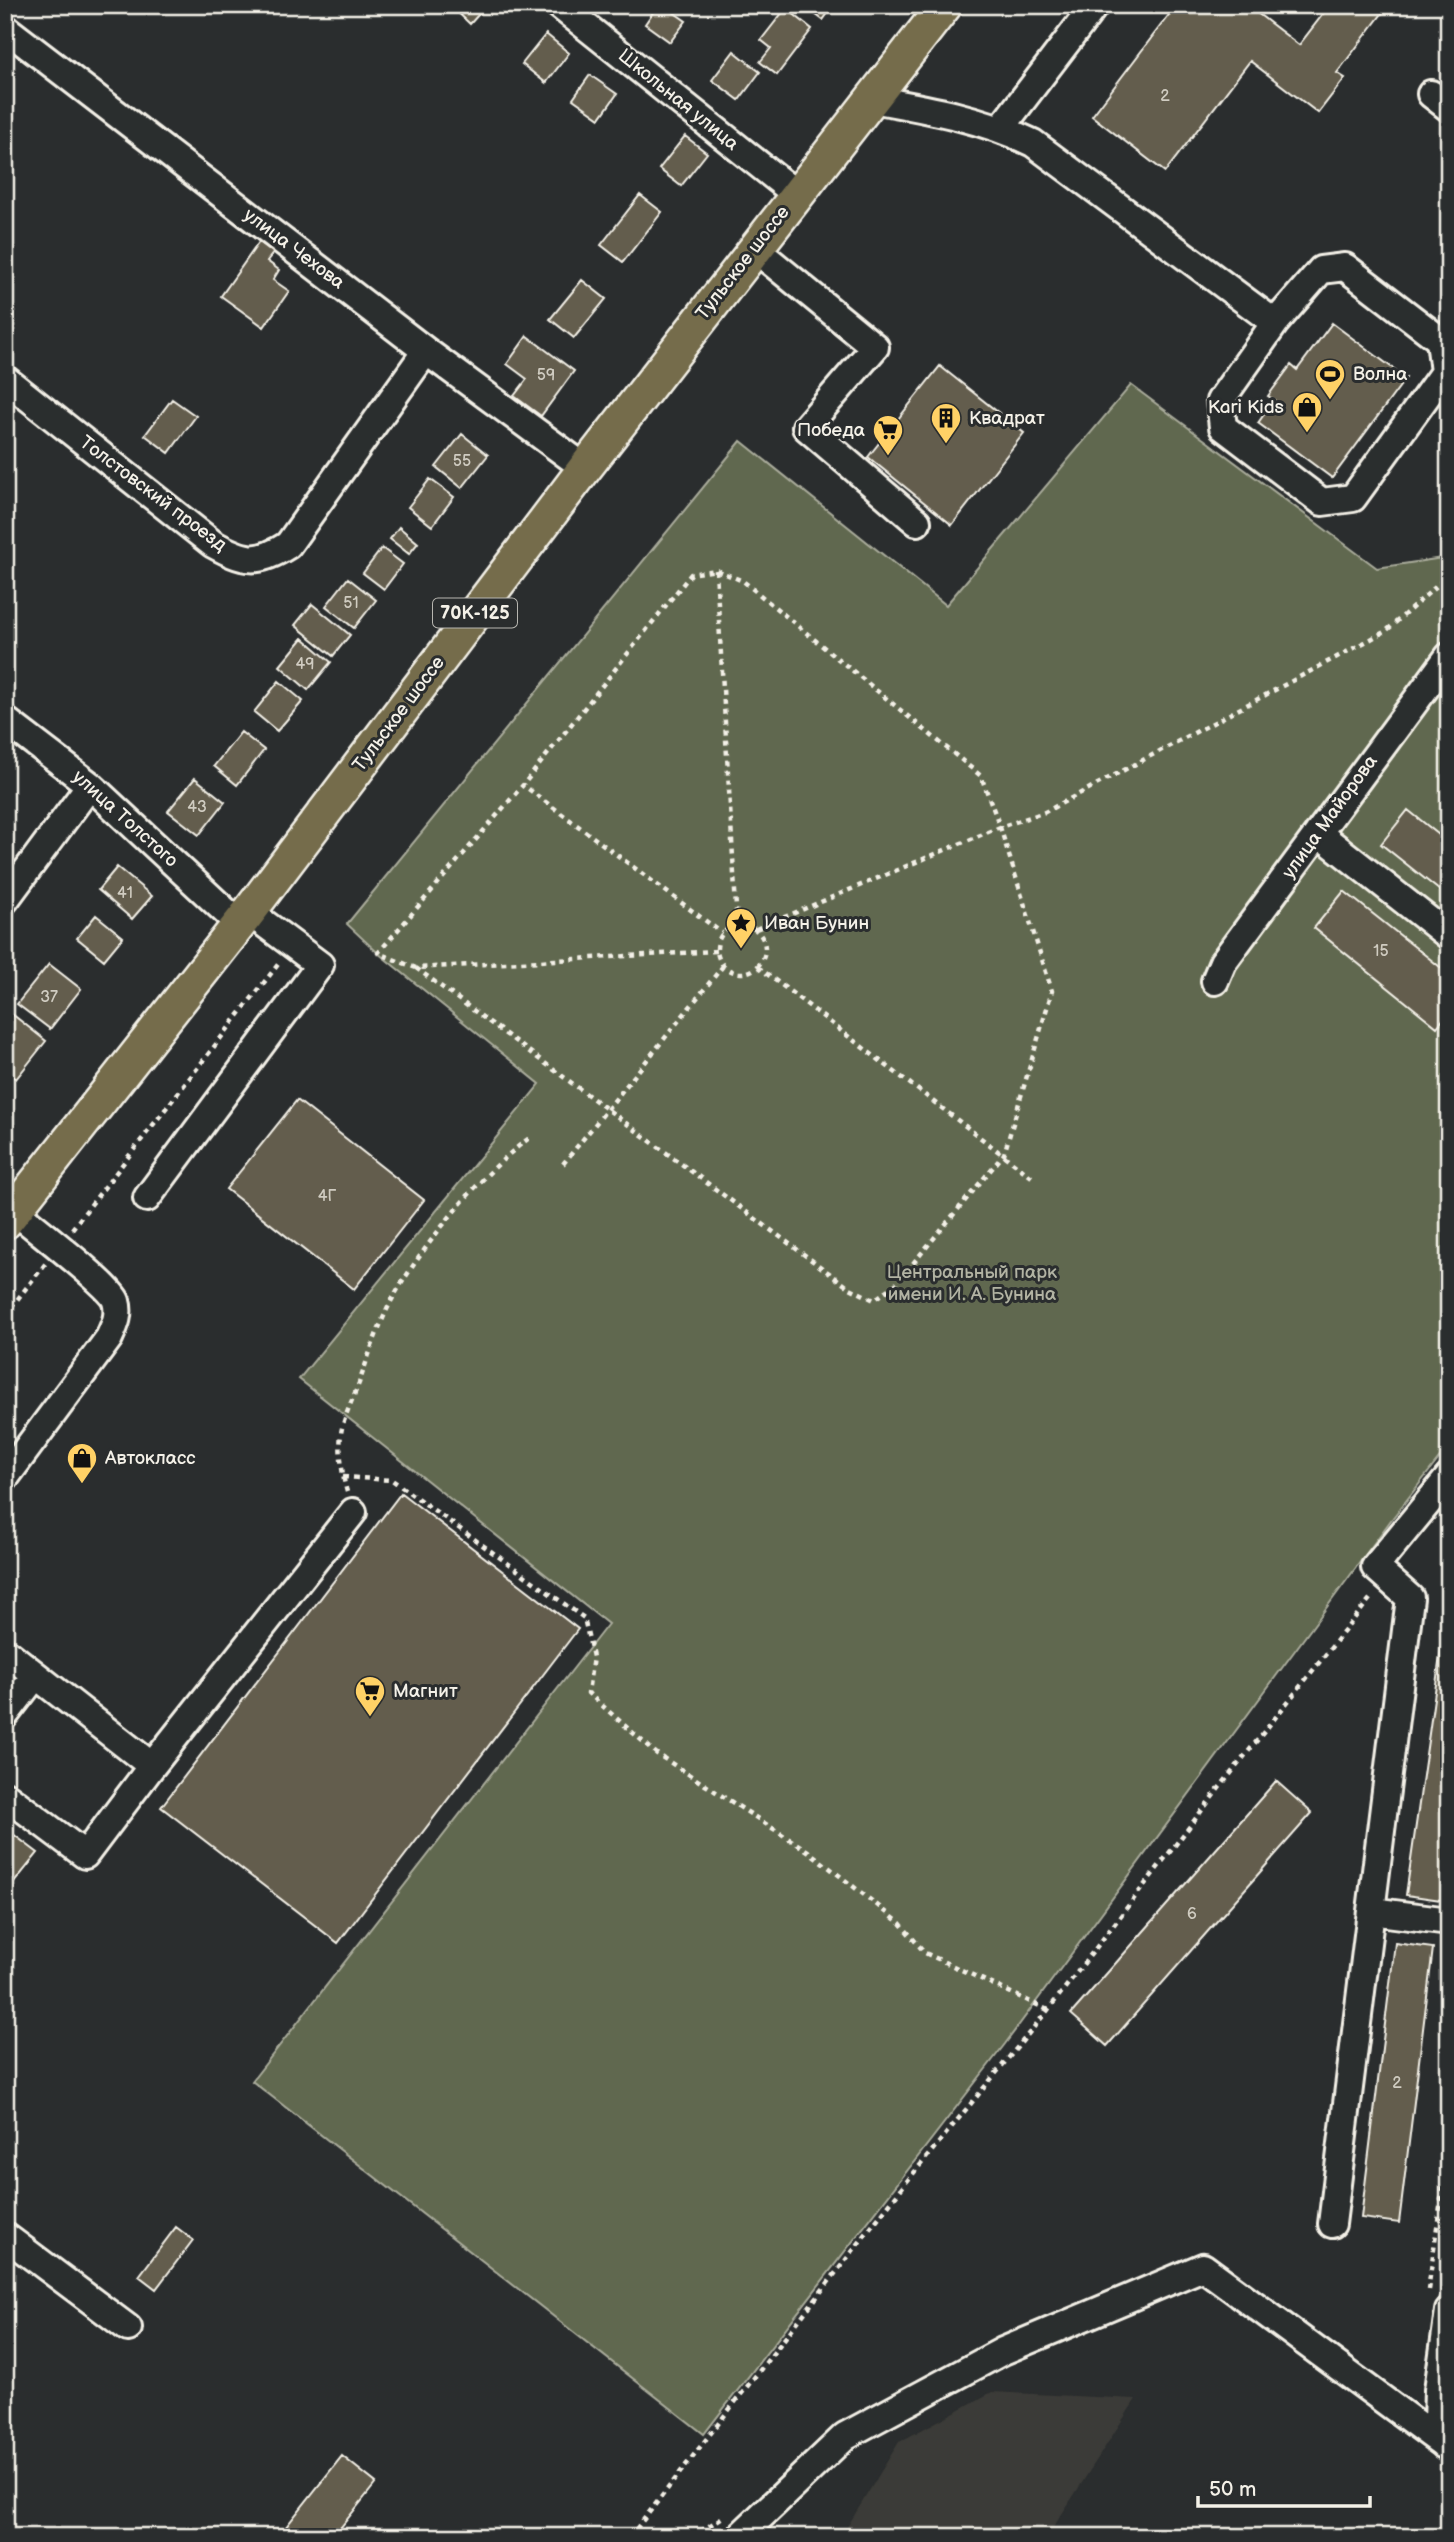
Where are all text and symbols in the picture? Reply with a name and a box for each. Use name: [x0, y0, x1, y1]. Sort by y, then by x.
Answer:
street label: Школьная улица: [613, 44, 743, 156]
house number: 2: [1160, 87, 1170, 106]
street label: Тульское шоссе: [691, 201, 795, 325]
street label: улица Чехова: [239, 204, 349, 294]
sports icon: Волна: [1313, 357, 1347, 401]
place label: Волна: [1353, 363, 1408, 386]
house number: 59: [537, 366, 555, 385]
shop icon: Kari Kids: [1290, 390, 1324, 434]
place label: Kari Kids: [1208, 396, 1284, 419]
building icon: Квадрат: [929, 401, 963, 445]
place label: Квадрат: [969, 407, 1045, 430]
supermarket icon: Победа: [871, 413, 905, 457]
place label: Победа: [797, 419, 865, 442]
street label: Толстовский проезд: [75, 431, 231, 557]
house number: 55: [453, 452, 471, 471]
house number: 51: [343, 594, 359, 613]
road number: 70К-125: [433, 598, 517, 628]
street label: Тульское шоссе: [348, 651, 450, 776]
house number: 49: [295, 655, 315, 674]
street label: улица Майорова: [1277, 751, 1383, 883]
street label: улица Толстого: [68, 766, 182, 872]
house number: 43: [187, 798, 207, 817]
house number: 41: [117, 884, 133, 903]
place icon: Иван Бунин: [724, 906, 758, 950]
place label: Иван Бунин: [764, 912, 869, 935]
house number: 15: [1373, 942, 1389, 961]
house number: 37: [40, 988, 58, 1007]
house number: 4Г: [318, 1187, 336, 1206]
park label: Центральный парк имени И. А. Бунина: [887, 1261, 1057, 1306]
shop icon: Автокласс: [65, 1441, 99, 1485]
place label: Автокласс: [104, 1447, 196, 1470]
supermarket icon: Магнит: [353, 1674, 387, 1718]
place label: Магнит: [393, 1680, 458, 1703]
house number: 6: [1187, 1905, 1197, 1924]
house number: 2: [1392, 2074, 1402, 2093]
scale bar: [1198, 2465, 1370, 2509]
text: 50 m: [1209, 2477, 1256, 2502]

